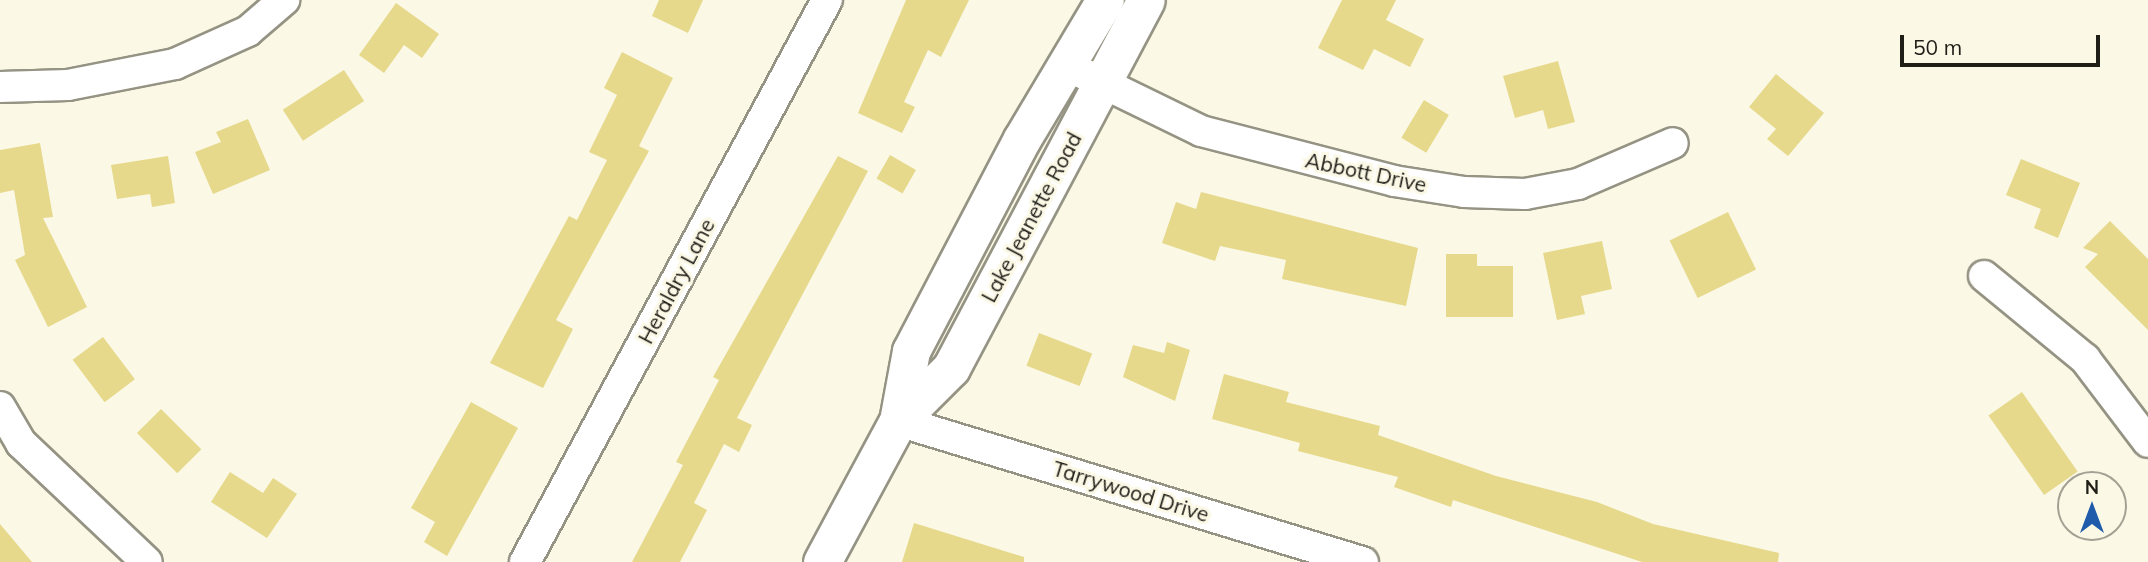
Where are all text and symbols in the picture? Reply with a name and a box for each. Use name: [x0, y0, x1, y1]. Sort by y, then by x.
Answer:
scale bar: [1903, 21, 2102, 65]
text: 50 m: [1913, 34, 1962, 60]
street label: Lake Jeanette Road: [976, 128, 1086, 306]
street label: Abbott Drive: [1303, 147, 1429, 197]
street label: Heraldry Lane: [633, 214, 719, 348]
street label: Tarrywood Drive: [1050, 455, 1212, 527]
north arrow: [2057, 471, 2127, 541]
text: N: [2085, 475, 2099, 499]

